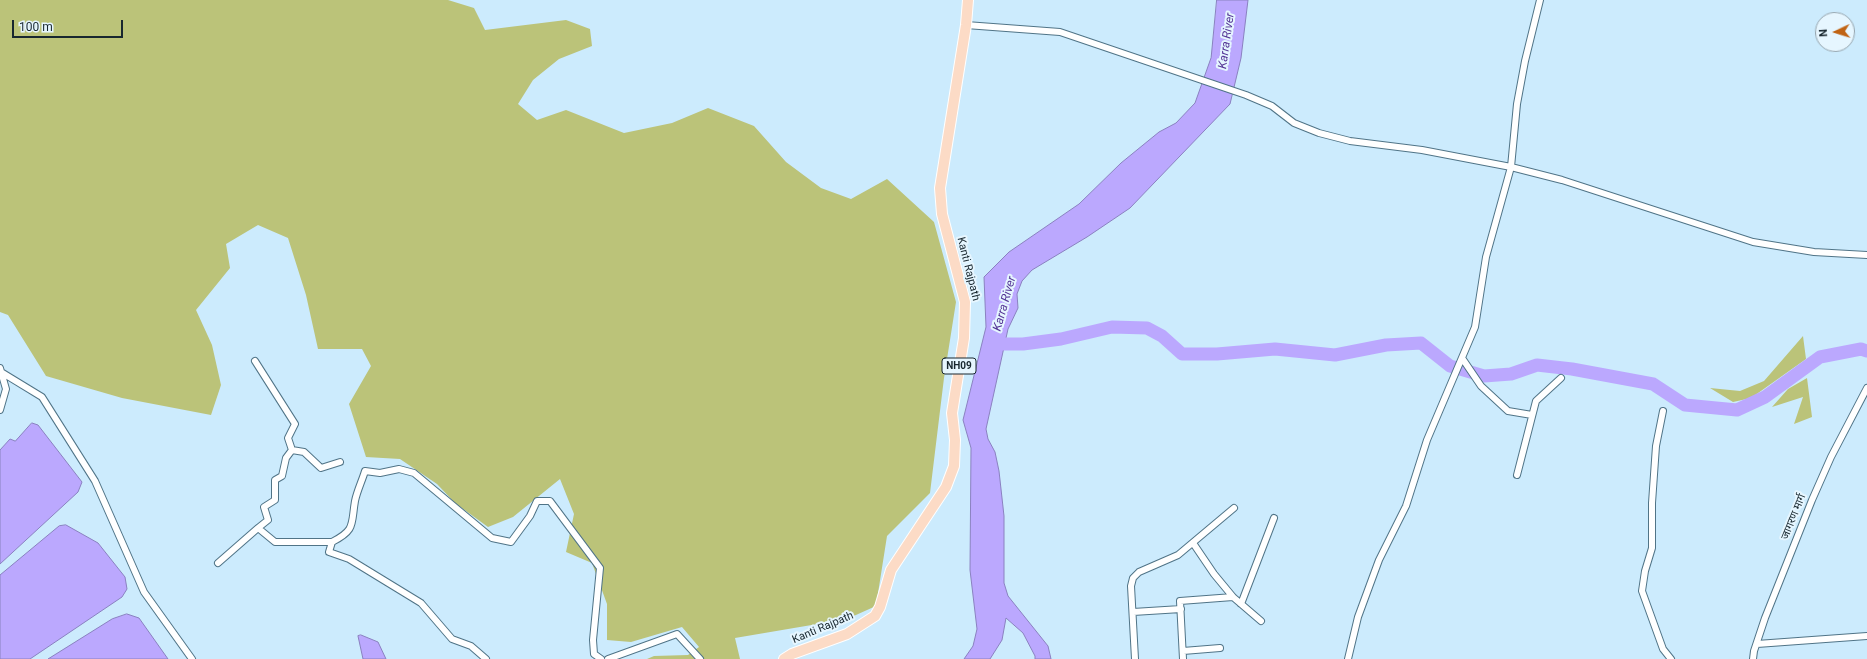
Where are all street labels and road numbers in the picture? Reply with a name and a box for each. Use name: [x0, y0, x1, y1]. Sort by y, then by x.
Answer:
street label: Kanti Rajpath: [954, 236, 982, 302]
road number: NH09: [942, 358, 976, 374]
street label: जागरण मार्ग: [1779, 492, 1809, 542]
street label: Kanti Rajpath: [790, 609, 856, 647]

